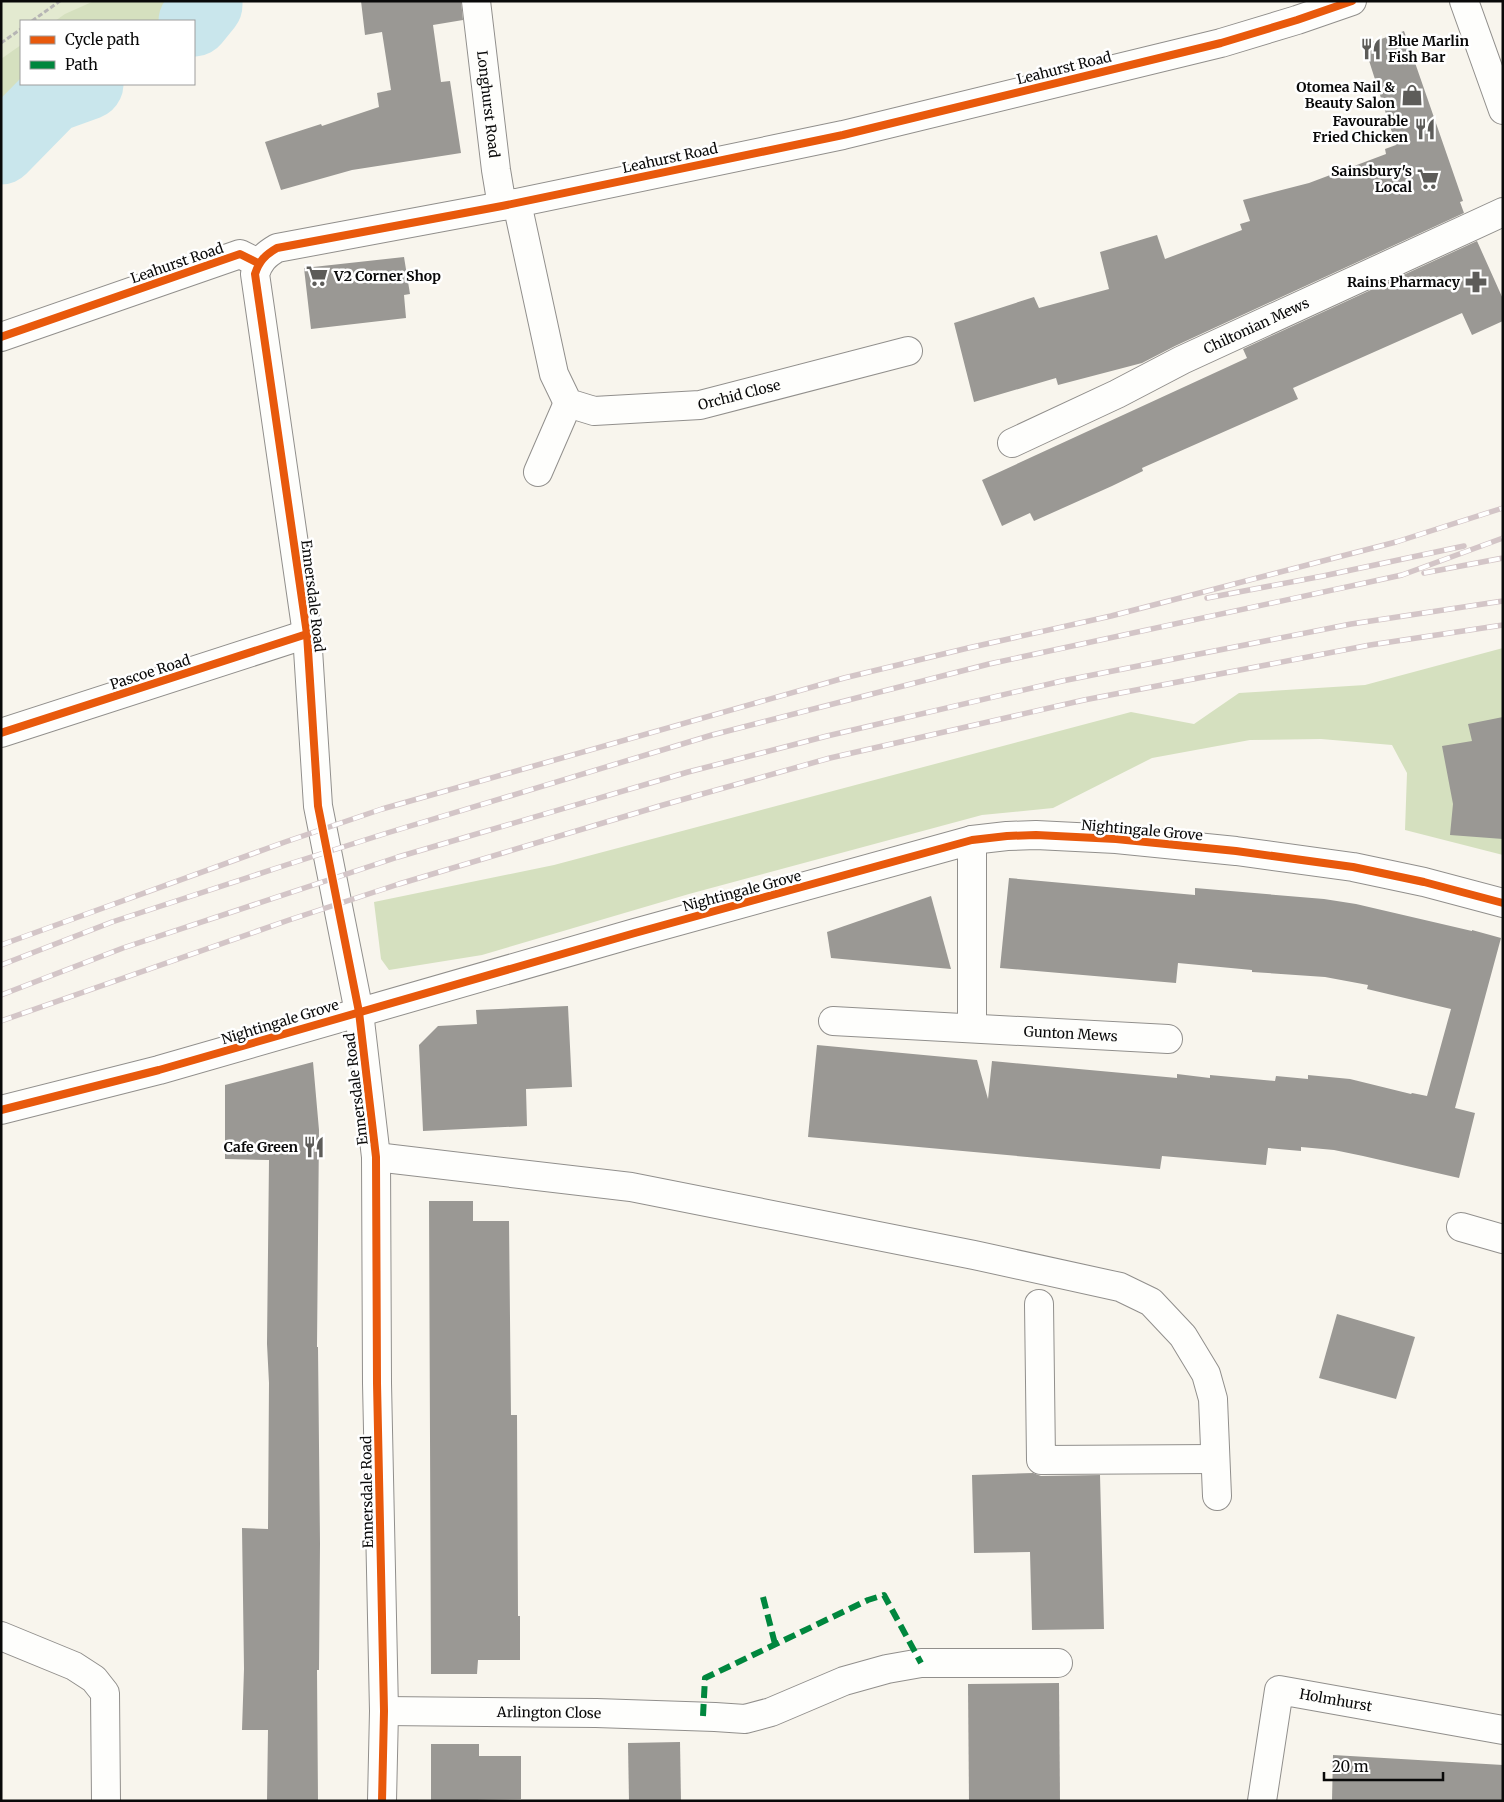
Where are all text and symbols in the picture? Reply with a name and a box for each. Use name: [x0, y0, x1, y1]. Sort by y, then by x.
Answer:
legend: [20, 20, 195, 85]
text: Cycle path: [65, 30, 140, 49]
place label: Blue Marlin Fish Bar: [1388, 32, 1469, 66]
restaurant icon: Blue Marlin Fish Bar: [1358, 36, 1384, 62]
street label: Leahurst Road: [1015, 47, 1114, 88]
street label: Longhurst Road: [473, 50, 504, 159]
text: Path: [65, 55, 98, 74]
place label: Otomea Nail & Beauty Salon: [1296, 78, 1395, 112]
shop icon: Otomea Nail & Beauty Salon: [1399, 82, 1425, 108]
place label: Favourable Fried Chicken: [1313, 112, 1408, 146]
restaurant icon: Favourable Fried Chicken: [1412, 116, 1438, 142]
street label: Leahurst Road: [621, 139, 720, 177]
place label: Sainsbury's Local: [1331, 162, 1412, 196]
supermarket icon: Sainsbury's Local: [1415, 166, 1441, 192]
street label: Leahurst Road: [128, 239, 226, 287]
supermarket icon: V2 Corner Shop: [304, 263, 330, 289]
place label: V2 Corner Shop: [333, 267, 441, 285]
pharmacy icon: Rains Pharmacy: [1463, 269, 1489, 295]
place label: Rains Pharmacy: [1347, 273, 1461, 291]
street label: Chiltonian Mews: [1201, 294, 1312, 358]
street label: Orchid Close: [696, 376, 782, 414]
street label: Ennersdale Road: [297, 539, 329, 654]
street label: Pascoe Road: [108, 650, 193, 693]
street label: Nightingale Grove: [1081, 816, 1203, 844]
street label: Nightingale Grove: [681, 867, 803, 915]
street label: Nightingale Grove: [219, 996, 341, 1048]
street label: Gunton Mews: [1023, 1022, 1118, 1045]
street label: Ennersdale Road: [340, 1031, 372, 1146]
restaurant icon: Cafe Green: [301, 1134, 327, 1160]
place label: Cafe Green: [224, 1138, 298, 1156]
street label: Ennersdale Road: [357, 1435, 377, 1549]
street label: Holmhurst: [1298, 1685, 1374, 1716]
street label: Arlington Close: [496, 1703, 601, 1722]
scale bar: [1324, 1750, 1443, 1782]
text: 20 m: [1332, 1757, 1369, 1776]

